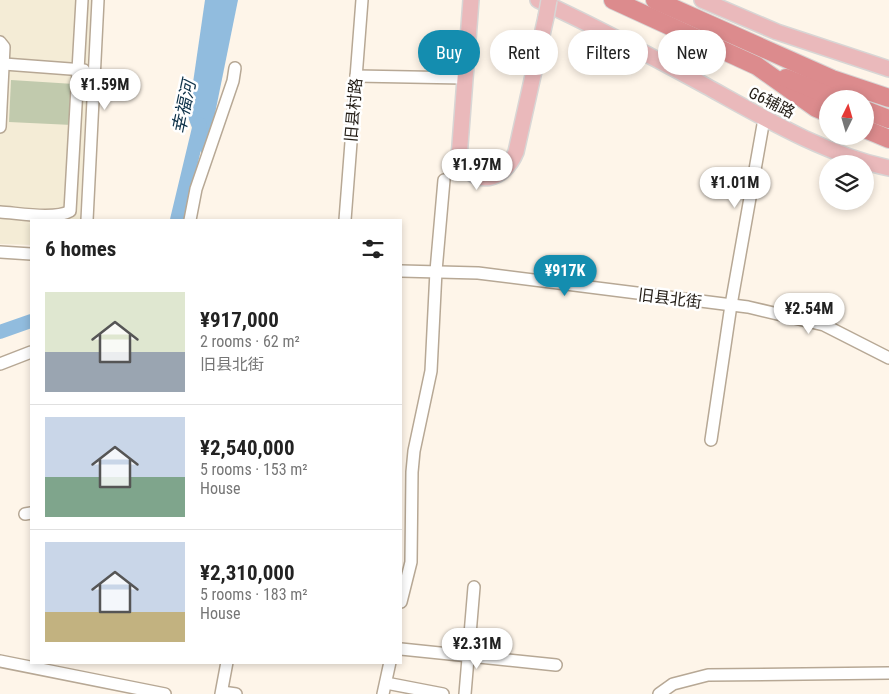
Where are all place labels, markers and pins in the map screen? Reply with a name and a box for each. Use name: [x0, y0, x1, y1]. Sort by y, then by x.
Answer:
pin: ¥1.59M: [64, 68, 146, 111]
pin: ¥1.97M: [436, 148, 518, 191]
pin: ¥1.01M: [694, 166, 776, 209]
pin: ¥917K: [530, 254, 600, 297]
pin: ¥2.54M: [768, 292, 850, 335]
pin: ¥2.31M: [436, 628, 518, 670]

